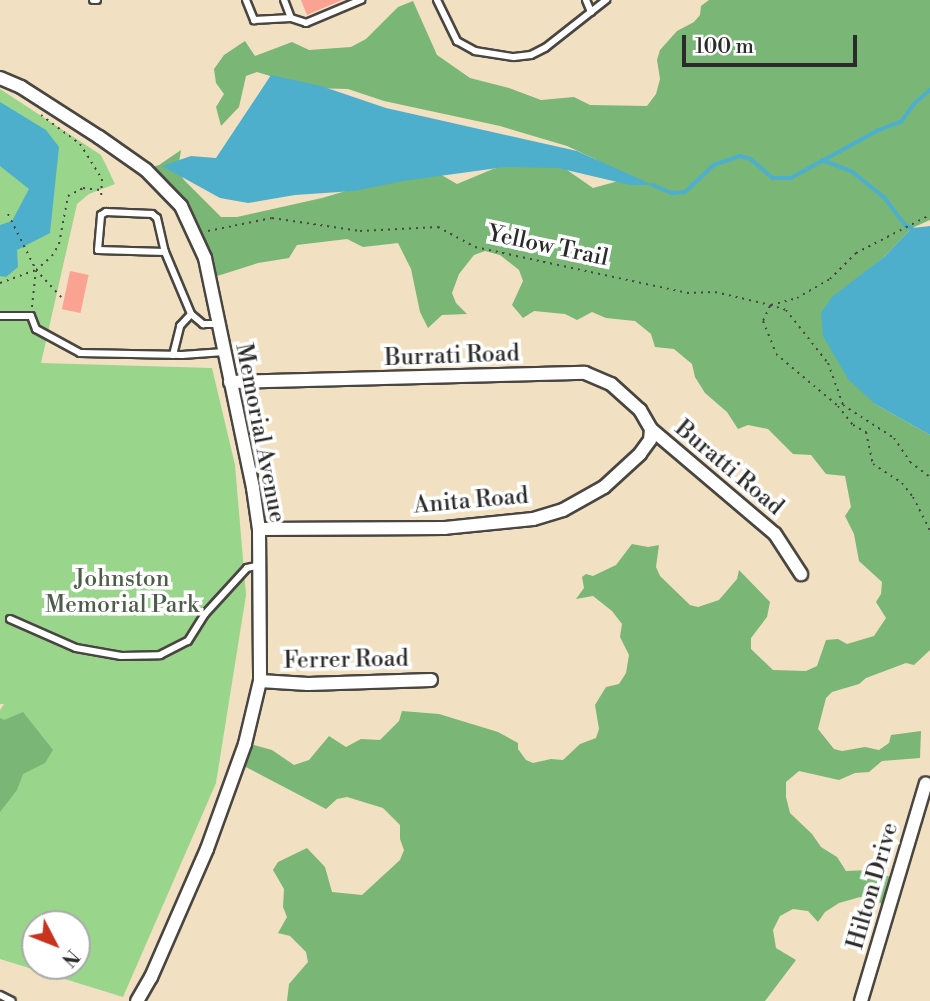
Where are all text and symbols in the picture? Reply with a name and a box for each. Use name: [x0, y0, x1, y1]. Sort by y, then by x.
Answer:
scale bar: [685, 21, 860, 65]
text: 100 m: [695, 34, 754, 60]
street label: Yellow Trail: [485, 220, 611, 272]
street label: Burrati Road: [384, 340, 520, 372]
street label: Memorial Avenue: [229, 341, 291, 525]
street label: Buratti Road: [669, 415, 789, 521]
street label: Anita Road: [413, 482, 529, 520]
park label: Johnston Memorial Park: [45, 565, 199, 619]
street label: Ferrer Road: [283, 645, 409, 675]
street label: Hilton Drive: [842, 819, 904, 953]
north arrow: [21, 910, 91, 980]
text: N: [56, 944, 84, 971]

